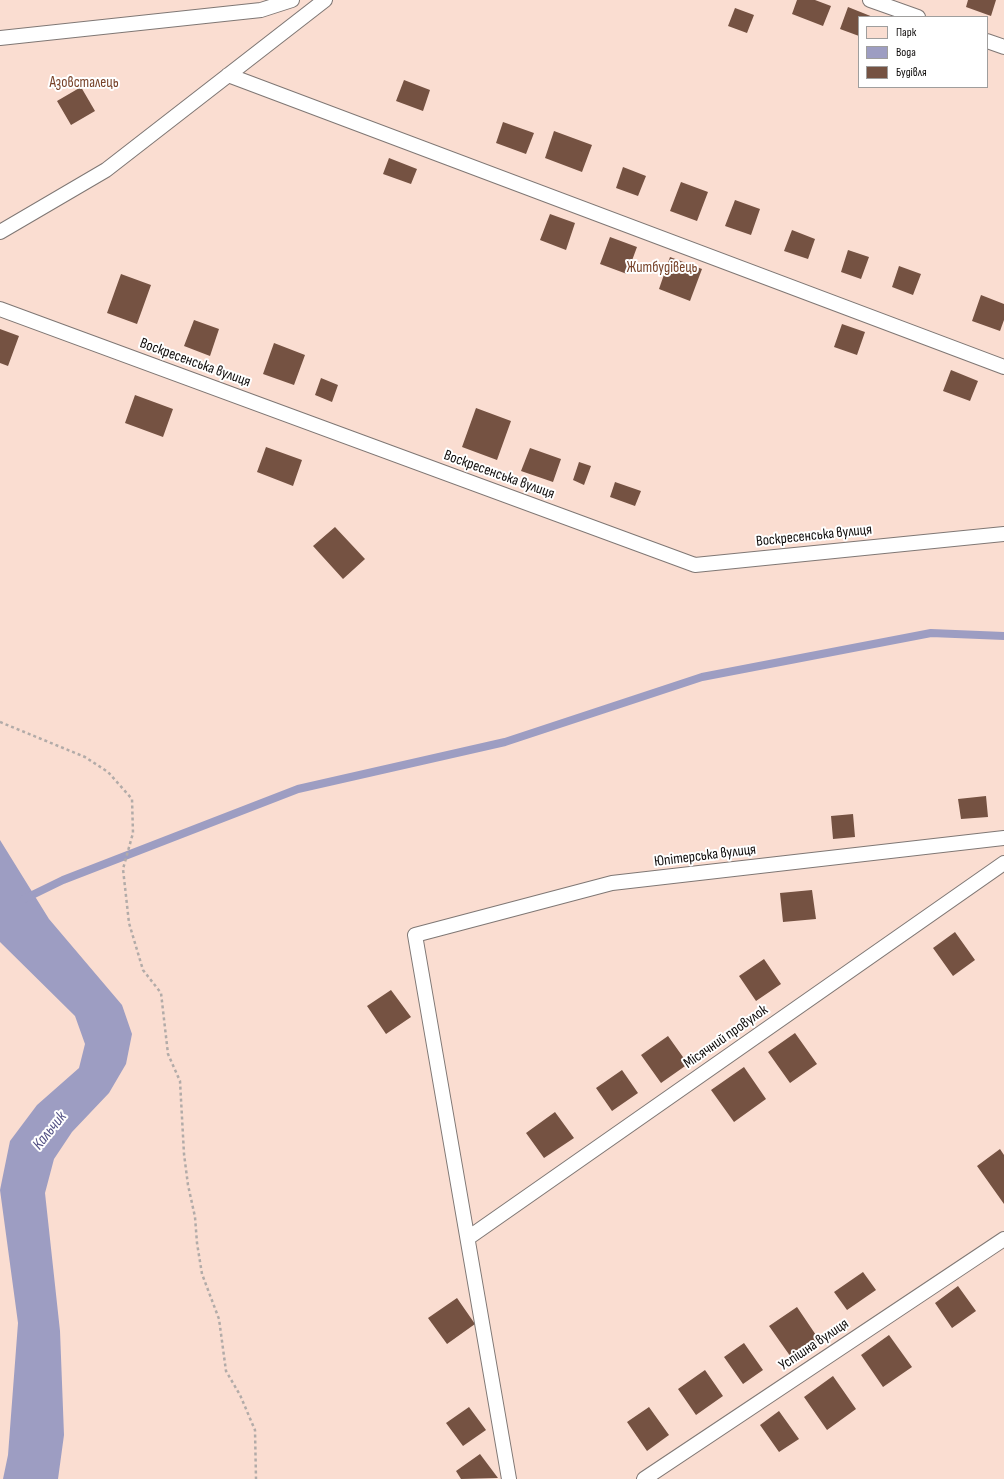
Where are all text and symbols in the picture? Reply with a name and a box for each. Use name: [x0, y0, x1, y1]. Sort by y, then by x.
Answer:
legend: [858, 16, 988, 88]
text: Парк: [896, 25, 916, 40]
text: Вода: [896, 45, 916, 60]
text: Будівля: [896, 65, 927, 80]
park label: Азовсталець: [49, 74, 119, 92]
park label: Житбудівець: [626, 259, 698, 277]
street label: Воскресенська вулиця: [137, 335, 253, 391]
street label: Воскресенська вулиця: [441, 447, 557, 503]
street label: Воскресенська вулиця: [755, 521, 873, 551]
street label: Юпітерська вулиця: [653, 841, 757, 871]
street label: Місячний провулок: [680, 1001, 772, 1073]
water label: Кальчик: [29, 1108, 71, 1154]
street label: Успішна вулиця: [776, 1315, 852, 1375]

